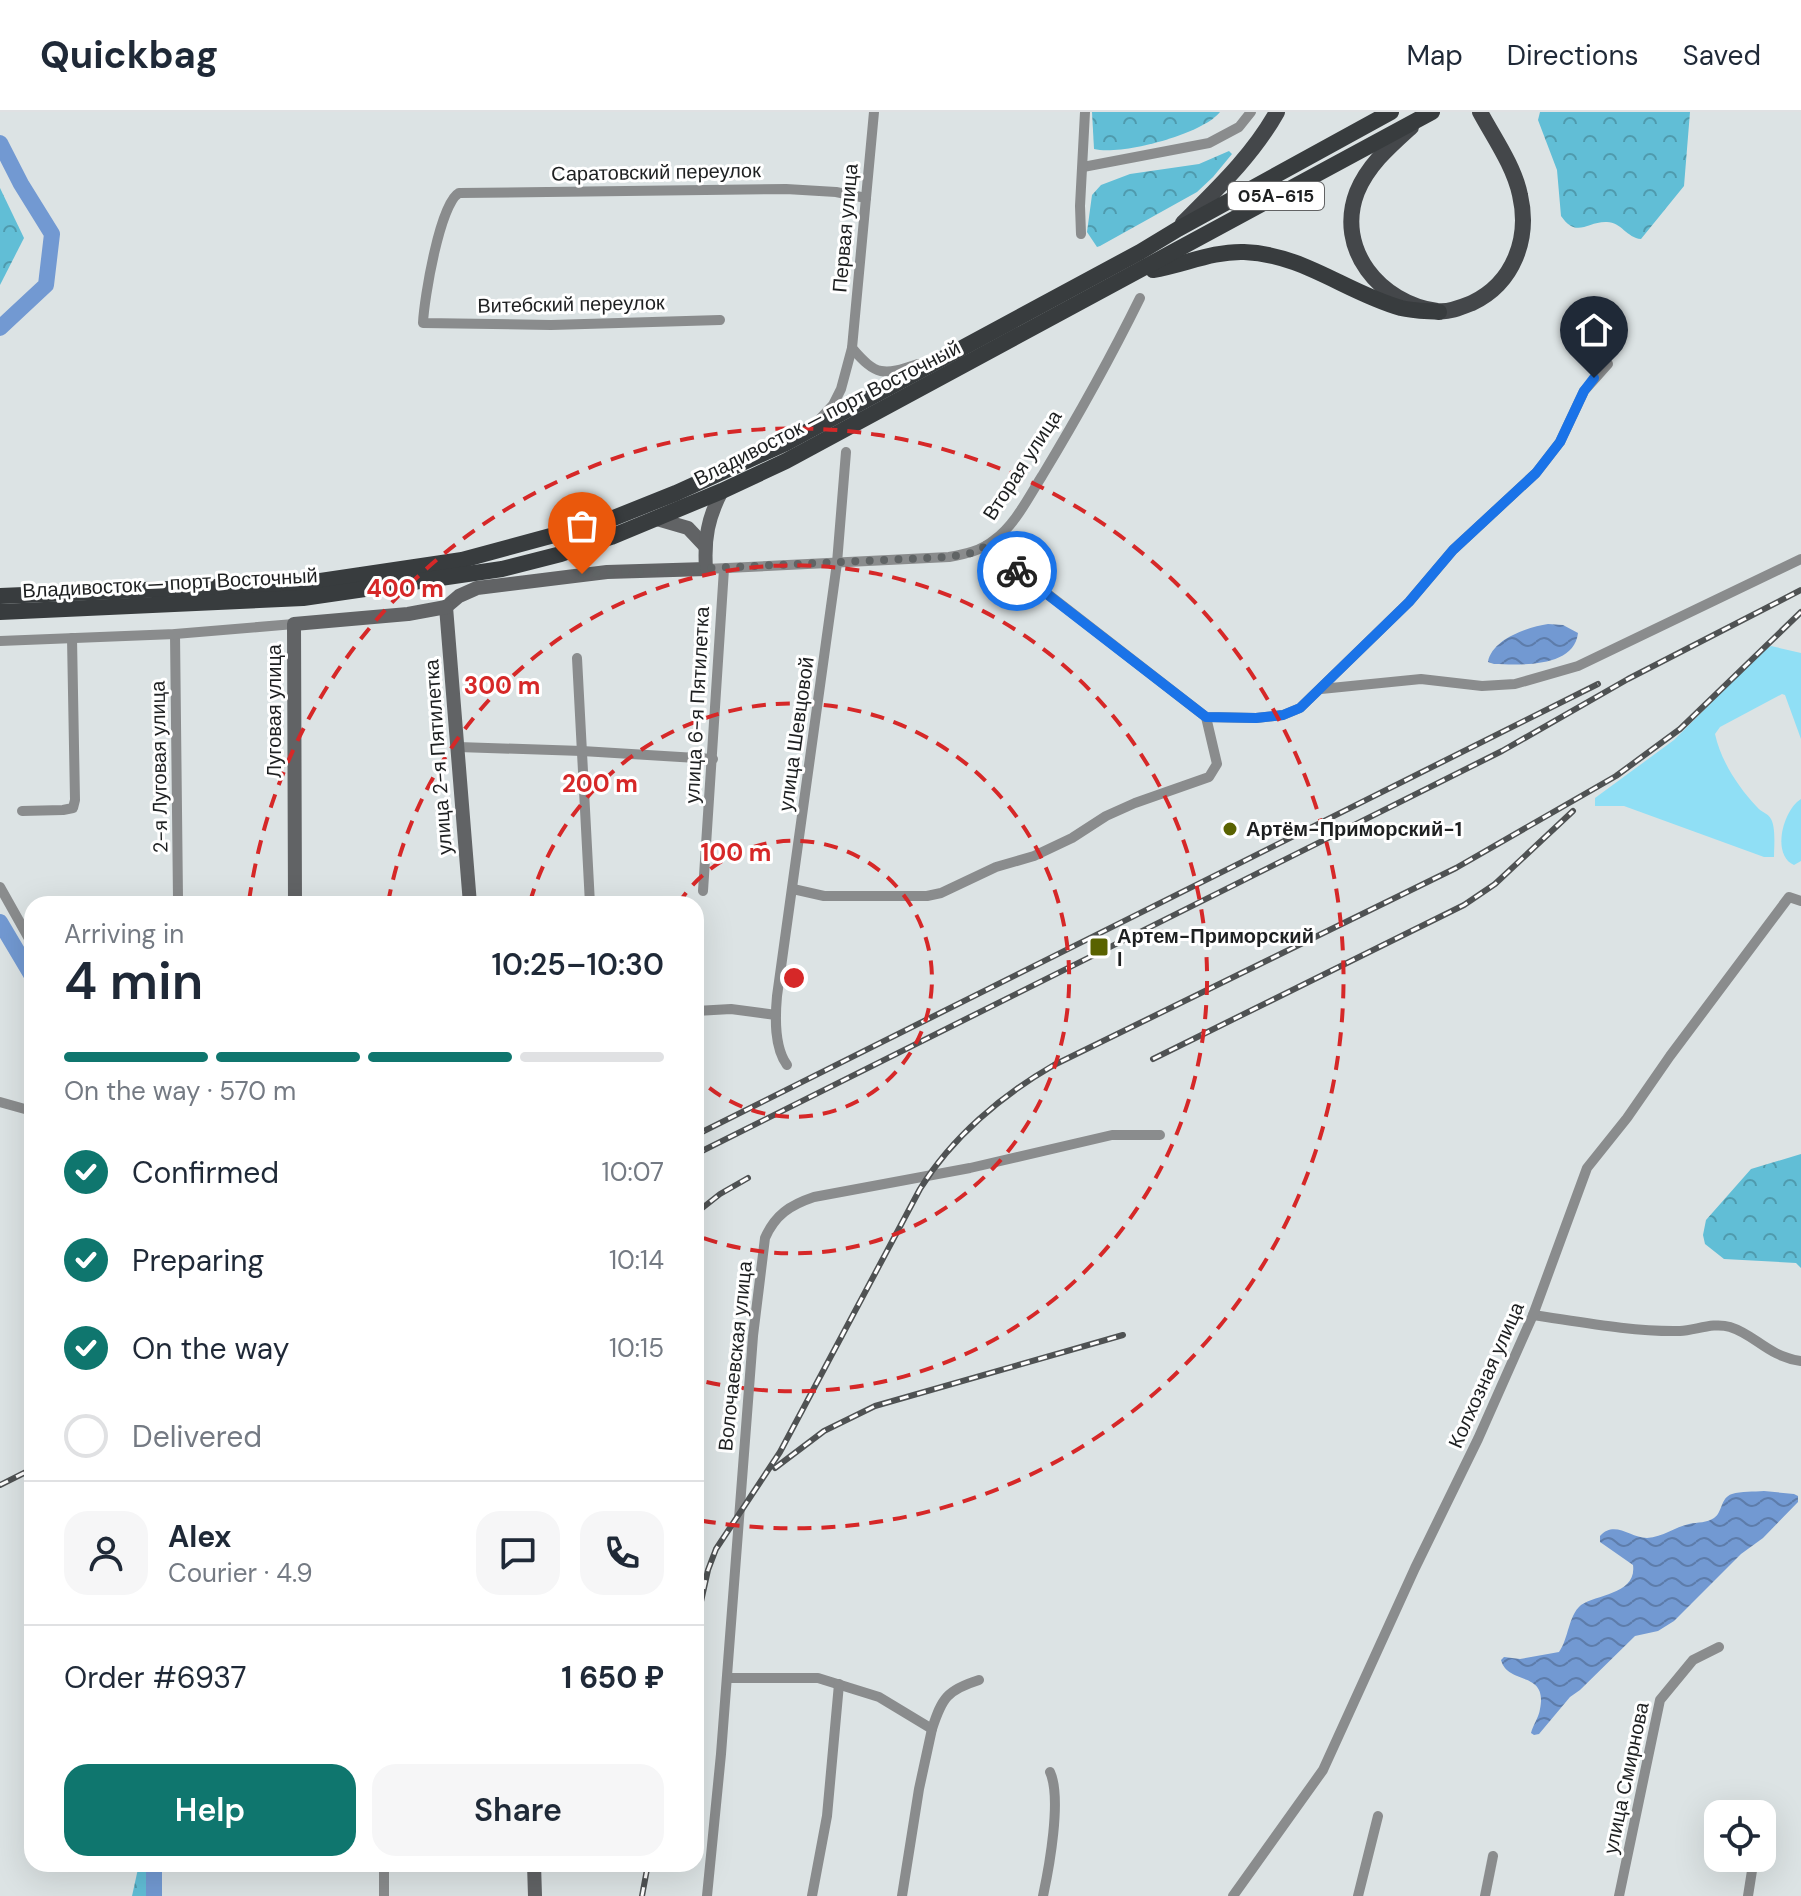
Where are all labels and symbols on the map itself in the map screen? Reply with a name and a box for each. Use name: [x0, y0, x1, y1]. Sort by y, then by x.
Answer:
street label: Саратовский переулок: [551, 157, 761, 187]
street label: Первая улица: [826, 162, 864, 294]
road number: 05А-615: [1228, 182, 1324, 210]
street label: Витебский переулок: [477, 289, 665, 319]
pin: [1560, 296, 1628, 378]
street label: Владивосток — порт Восточный: [689, 334, 965, 492]
street label: Вторая улица: [977, 404, 1068, 525]
pin: [548, 492, 616, 574]
courier: [977, 531, 1057, 611]
street label: Владивосток — порт Восточный: [22, 562, 318, 604]
text: 400 m: [366, 573, 444, 604]
street label: улица 6-я Пятилетка: [679, 605, 715, 804]
street label: Луговая улица: [261, 643, 287, 778]
street label: улица Шевцовой: [772, 655, 820, 813]
street label: улица 2-я Пятилетка: [418, 657, 458, 856]
text: 300 m: [464, 670, 540, 701]
street label: 2-я Луговая улица: [144, 680, 174, 853]
text: 200 m: [562, 768, 638, 799]
place label: Артём-Приморский-1: [1246, 816, 1462, 842]
marker: Артём-Приморский-1: [1221, 820, 1239, 838]
text: 100 m: [701, 837, 771, 868]
place label: Артем-Приморский I: [1117, 923, 1314, 972]
marker: Артем-Приморский I: [1088, 936, 1110, 958]
centre of rings: [780, 964, 808, 992]
street label: Волочаевская улица: [712, 1259, 758, 1452]
street label: Колхозная улица: [1442, 1297, 1530, 1452]
street label: улица Смирнова: [1597, 1699, 1655, 1856]

